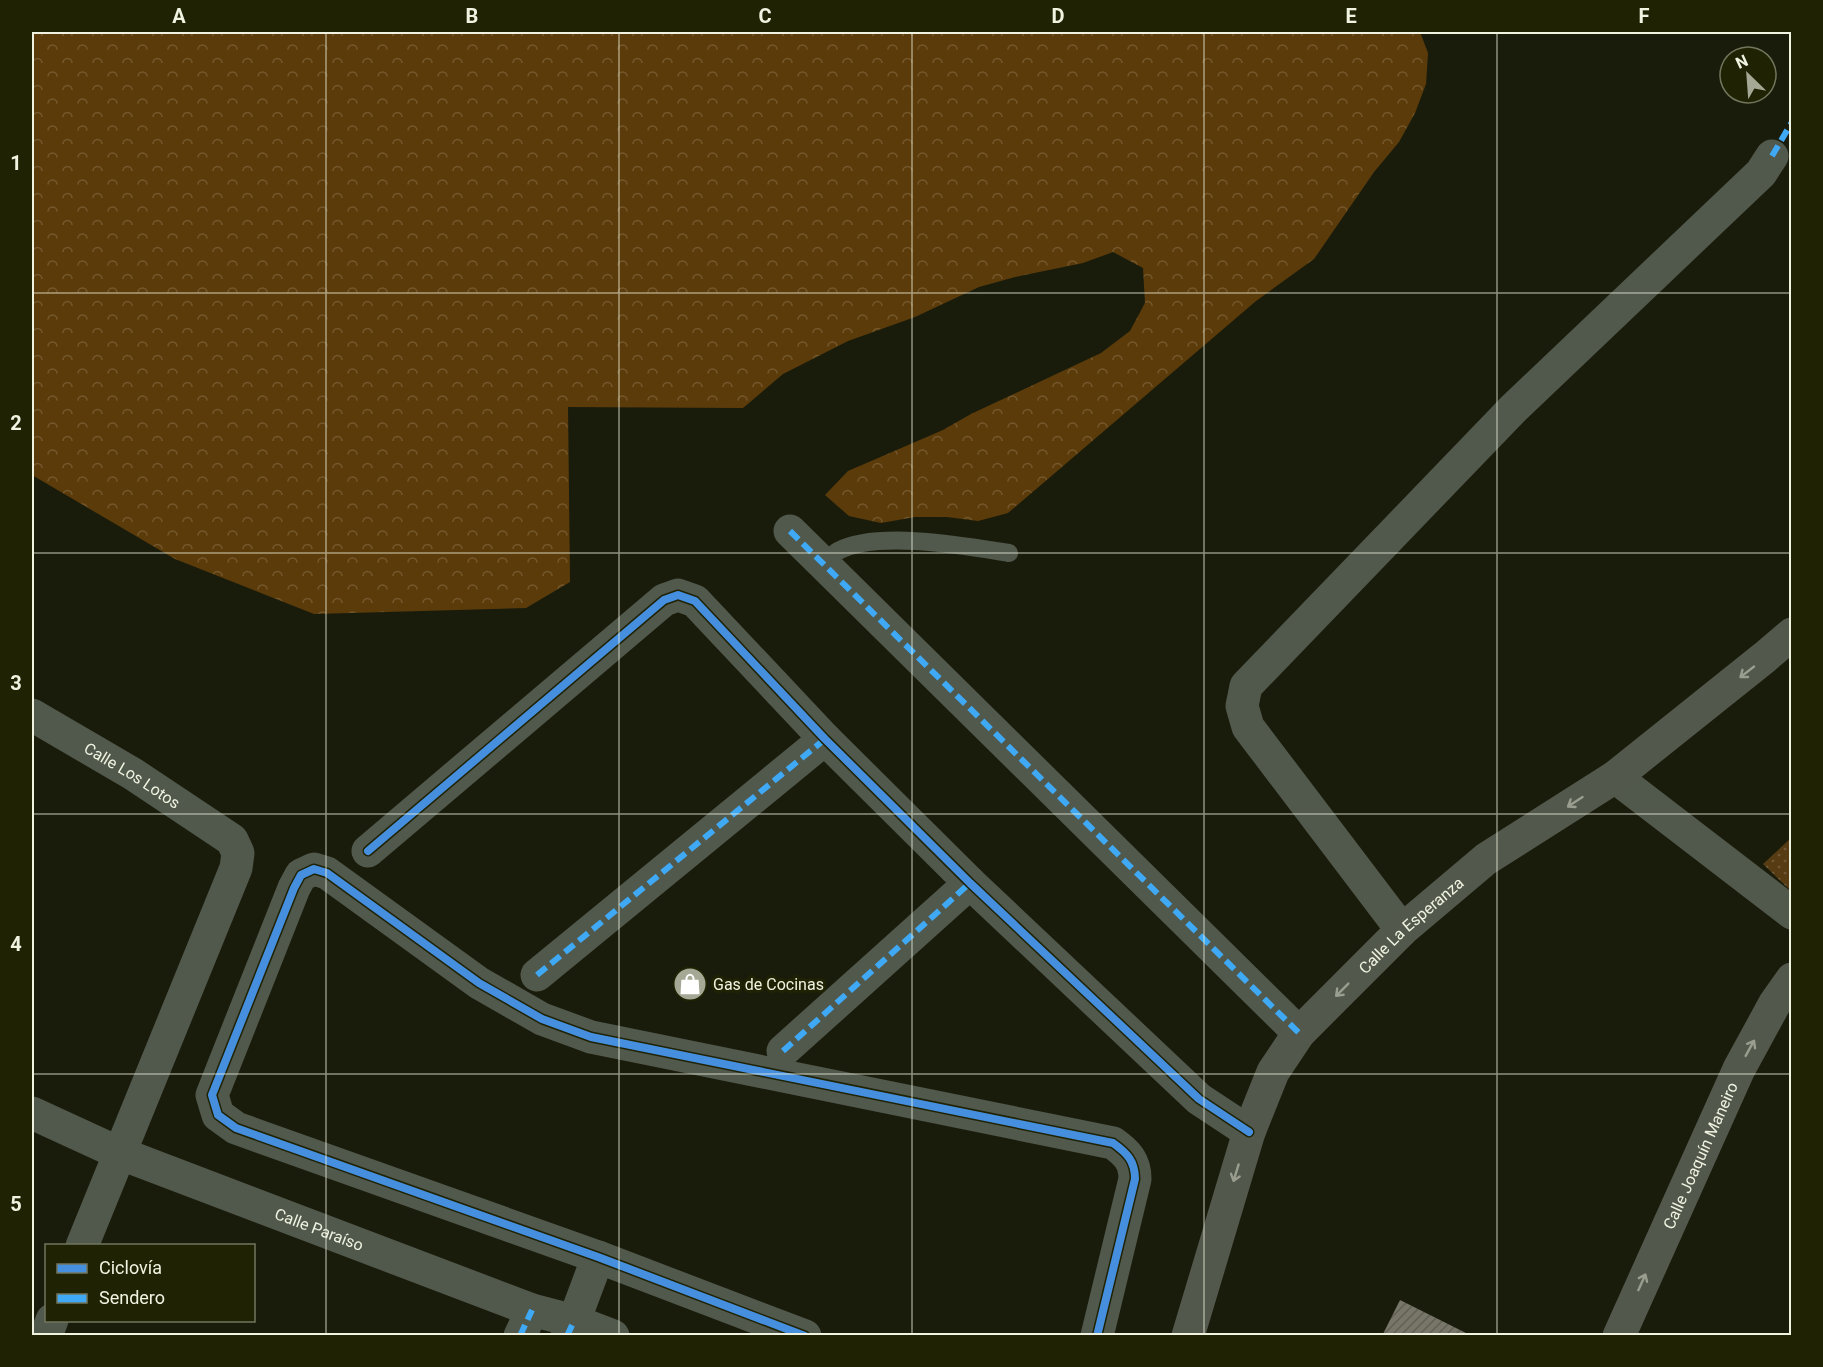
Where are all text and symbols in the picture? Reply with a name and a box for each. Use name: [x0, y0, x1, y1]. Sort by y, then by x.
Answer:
text: A: [172, 4, 186, 28]
text: B: [466, 4, 478, 28]
text: C: [758, 4, 772, 28]
text: D: [1052, 4, 1065, 28]
text: E: [1345, 4, 1357, 28]
text: F: [1639, 4, 1650, 28]
north arrow: [1718, 45, 1778, 105]
text: N: [1733, 51, 1751, 73]
text: 1: [10, 151, 22, 175]
text: 2: [10, 411, 22, 435]
one-way arrow: [1740, 665, 1755, 679]
text: 3: [10, 671, 22, 695]
street label: Calle Los Lotos: [81, 738, 184, 812]
one-way arrow: [1567, 797, 1584, 809]
street label: Calle La Esperanza: [1355, 873, 1467, 977]
text: 4: [10, 932, 22, 956]
shop icon: Gas de Cocinas: [672, 966, 708, 1002]
place label: Gas de Cocinas: [713, 975, 824, 994]
one-way arrow: [1335, 982, 1350, 997]
one-way arrow: [1744, 1040, 1756, 1057]
street label: Calle Joaquín Maneiro: [1659, 1079, 1741, 1232]
one-way arrow: [1230, 1163, 1241, 1182]
text: 5: [10, 1192, 22, 1216]
street label: Calle Paraíso: [272, 1204, 366, 1255]
legend: [45, 1244, 255, 1322]
text: Ciclovía: [99, 1257, 162, 1278]
one-way arrow: [1637, 1273, 1648, 1292]
text: Sendero: [99, 1287, 165, 1308]

